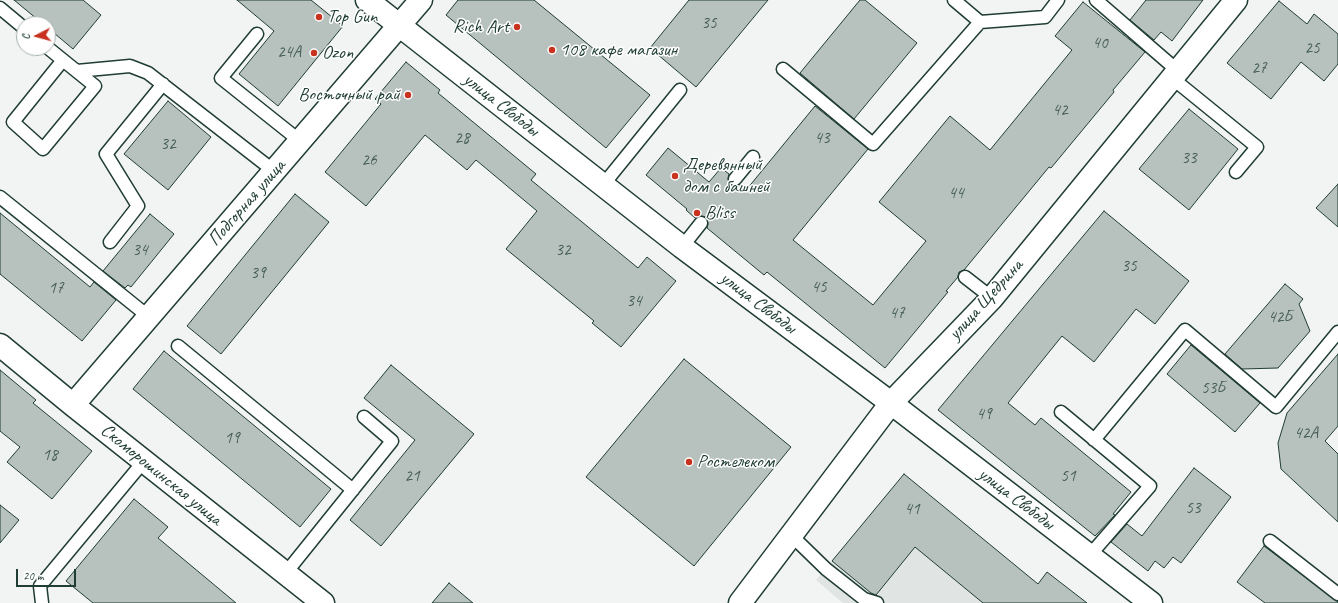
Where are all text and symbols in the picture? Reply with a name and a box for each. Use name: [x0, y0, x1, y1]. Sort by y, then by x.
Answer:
place label: Top Gun: [327, 6, 377, 28]
marker: Top Gun: [314, 12, 324, 22]
house number: 35: [701, 14, 717, 34]
north arrow: [16, 16, 56, 56]
place label: Rich Art: [453, 16, 509, 38]
marker: Rich Art: [512, 22, 522, 32]
text: С: [18, 34, 32, 41]
house number: 40: [1092, 34, 1108, 54]
place label: 108 кафе магазин: [560, 39, 677, 61]
house number: 25: [1304, 39, 1320, 59]
place label: Ozon: [322, 42, 353, 64]
house number: 24А: [277, 43, 301, 63]
marker: 108 кафе магазин: [547, 45, 557, 55]
marker: Ozon: [309, 48, 319, 58]
house number: 27: [1251, 59, 1267, 79]
street label: улица Свободы: [459, 68, 543, 142]
place label: Восточный рай: [298, 84, 400, 106]
marker: Восточный рай: [403, 90, 413, 100]
house number: 42: [1052, 101, 1068, 121]
house number: 28: [454, 129, 470, 149]
house number: 43: [814, 129, 830, 149]
house number: 32: [160, 135, 176, 155]
house number: 33: [1181, 149, 1197, 169]
house number: 26: [361, 151, 377, 171]
place label: Деревянный дом с башней: [683, 154, 770, 198]
street label: Подгорная улица: [203, 155, 291, 251]
marker: Деревянный дом с башней: [670, 171, 680, 181]
house number: 44: [948, 184, 964, 204]
place label: Bliss: [705, 202, 735, 224]
marker: Bliss: [692, 208, 702, 218]
house number: 34: [132, 241, 148, 261]
house number: 32: [555, 241, 571, 261]
street label: улица Щедрина: [944, 255, 1028, 345]
house number: 35: [1121, 257, 1137, 277]
house number: 39: [250, 264, 266, 284]
street label: улица Свободы: [715, 267, 801, 339]
house number: 45: [811, 278, 827, 298]
house number: 17: [48, 279, 64, 299]
house number: 34: [626, 292, 642, 312]
house number: 47: [889, 304, 905, 324]
house number: 42Б: [1268, 308, 1292, 328]
house number: 53Б: [1201, 379, 1225, 399]
house number: 49: [976, 405, 992, 425]
street label: Скоморошинская улица: [96, 419, 226, 531]
house number: 42А: [1294, 424, 1318, 444]
house number: 19: [224, 429, 240, 449]
house number: 18: [42, 446, 58, 466]
place label: Ростелеком: [697, 451, 774, 473]
marker: Ростелеком: [684, 457, 694, 467]
street label: улица Свободы: [973, 463, 1059, 535]
house number: 21: [404, 467, 420, 487]
house number: 51: [1060, 467, 1076, 487]
house number: 53: [1185, 499, 1201, 519]
house number: 41: [904, 500, 920, 520]
scale bar: [18, 561, 78, 587]
text: 20 m: [23, 568, 43, 584]

